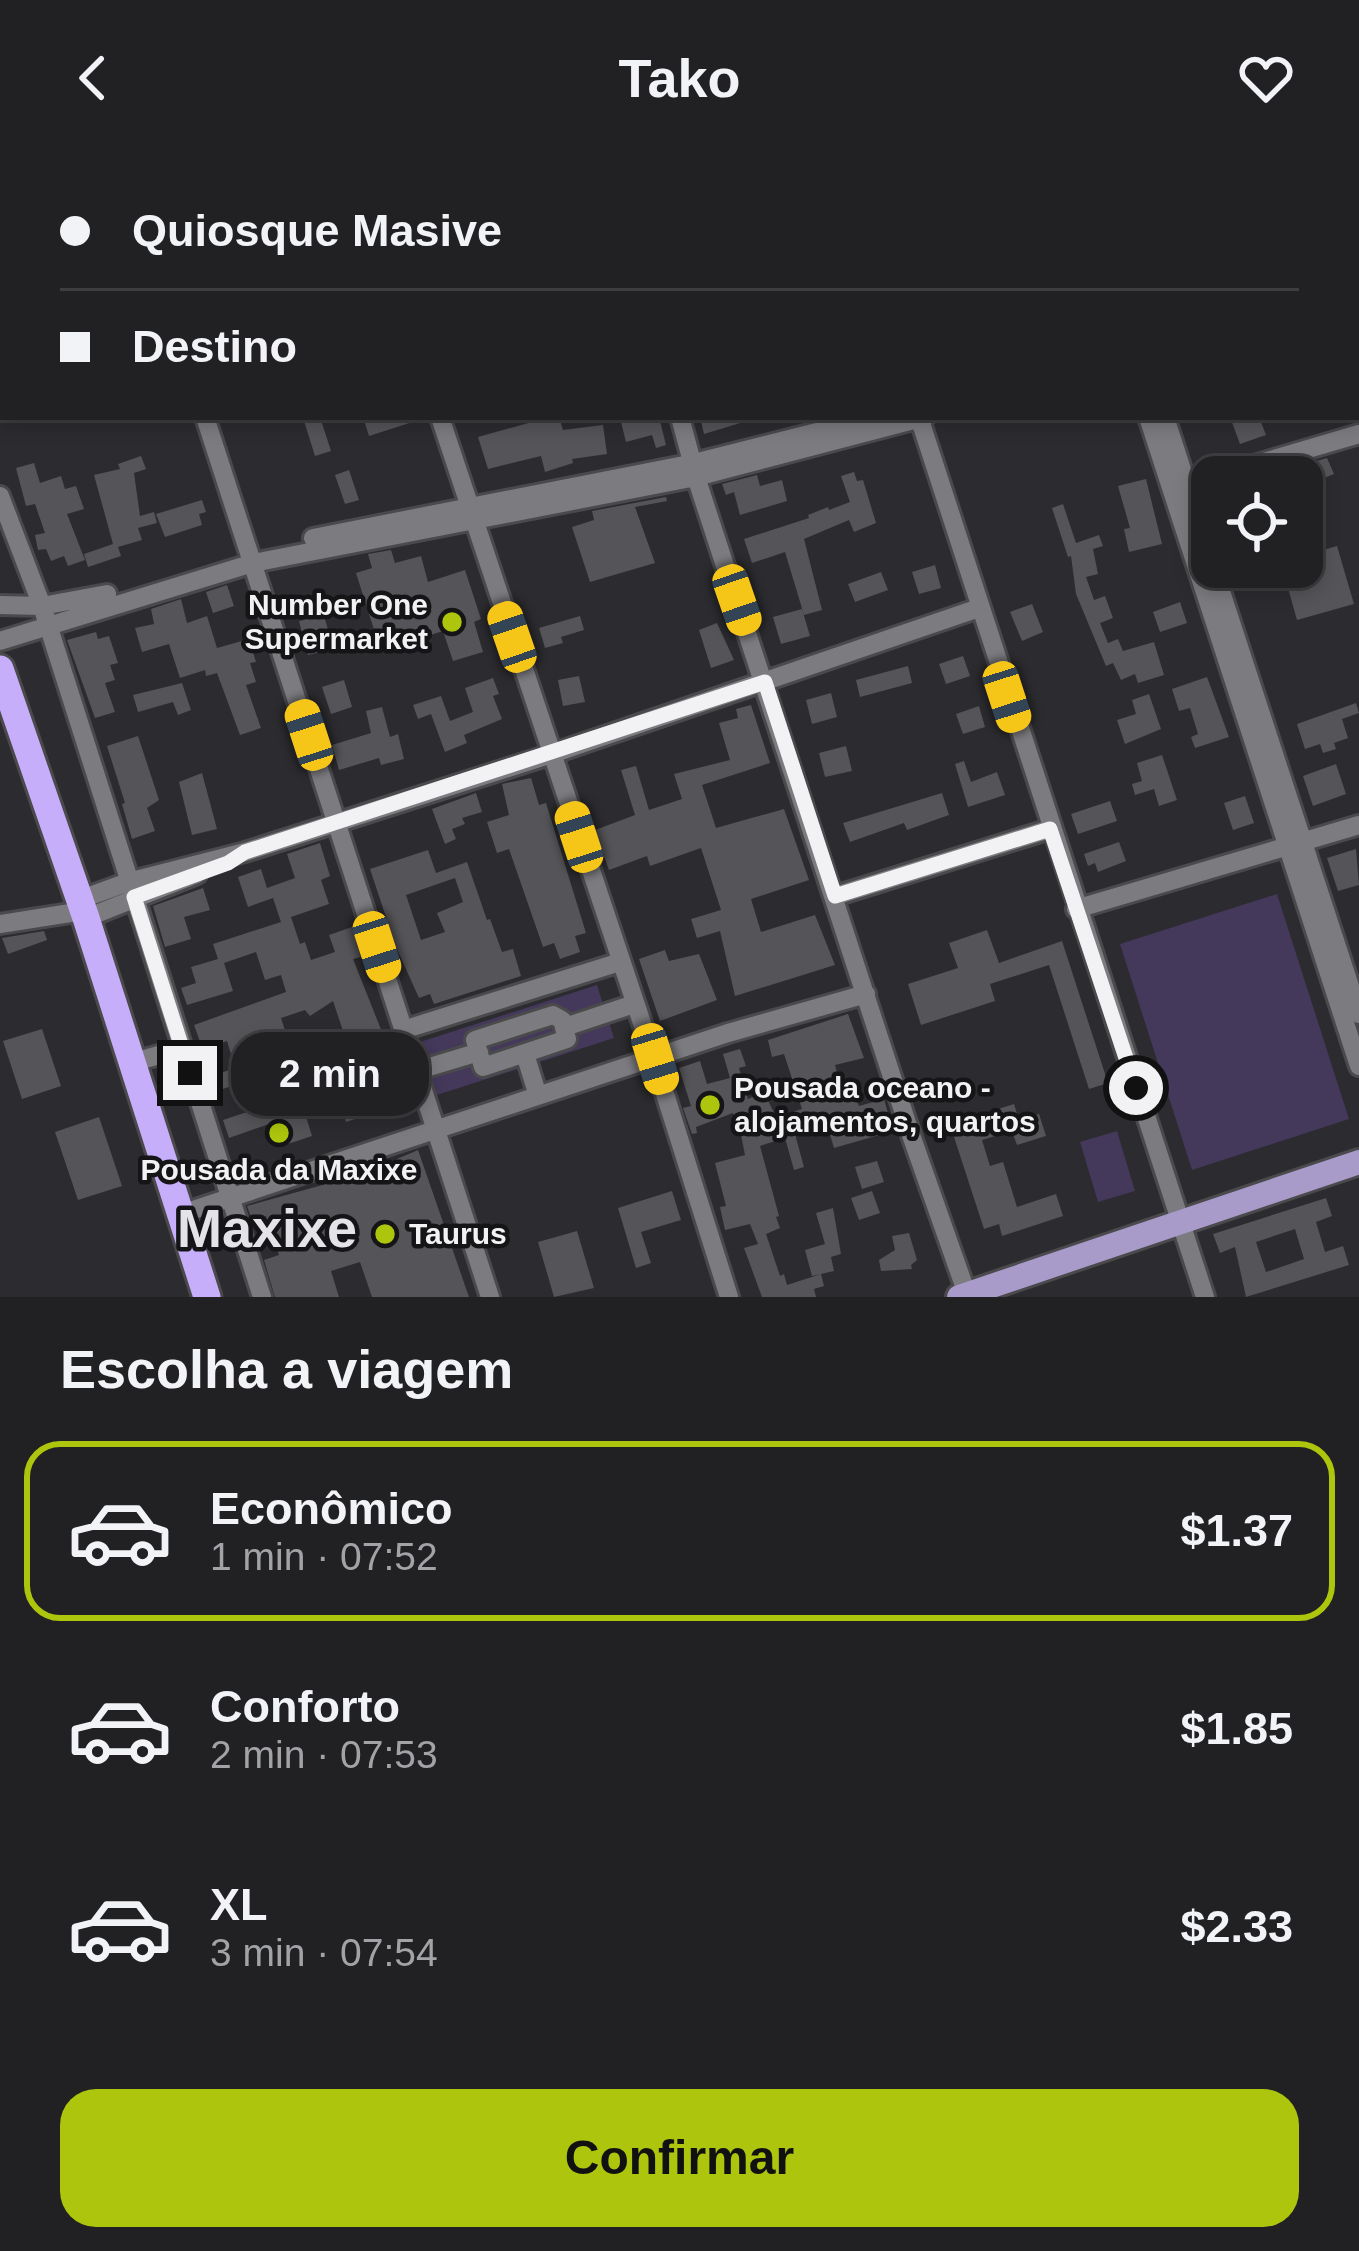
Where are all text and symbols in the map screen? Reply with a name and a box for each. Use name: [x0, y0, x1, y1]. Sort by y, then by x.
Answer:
icon: back: [60, 45, 126, 111]
icon: heart: [1233, 45, 1299, 111]
text: Tako: [618, 48, 741, 108]
text: Quiosque Masive: [132, 205, 502, 256]
text: Destino: [132, 321, 297, 372]
map controls: [1191, 456, 1323, 588]
button: locate: [1191, 456, 1323, 588]
car: [708, 560, 766, 640]
place label: Number One Supermarket: [245, 588, 428, 655]
car: [483, 597, 541, 677]
marker: Number One Supermarket: [439, 609, 465, 635]
car: [979, 657, 1035, 737]
car: [281, 695, 337, 775]
car: [551, 797, 607, 877]
car: [349, 907, 405, 987]
car: [627, 1019, 683, 1099]
callout: 2 min: [232, 1031, 430, 1115]
route end: [163, 1046, 217, 1100]
text: 2 min: [279, 1052, 381, 1095]
route start: [1109, 1061, 1163, 1115]
place label: Pousada oceano - alojamentos, quartos: [734, 1071, 1036, 1138]
marker: Pousada oceano - alojamentos, quartos: [697, 1092, 723, 1118]
marker: Pousada da Maxixe: [266, 1120, 292, 1146]
place label: Pousada da Maxixe: [141, 1153, 417, 1186]
district label: Maxixe: [177, 1198, 357, 1258]
place label: Taurus: [409, 1217, 507, 1250]
marker: Taurus: [372, 1221, 398, 1247]
text: Escolha a viagem: [60, 1339, 513, 1399]
icon: car: [66, 1477, 174, 1585]
text: Econômico: [210, 1483, 453, 1534]
text: $1.37: [1180, 1505, 1293, 1556]
text: 1 min · 07:52: [210, 1535, 438, 1578]
icon: car: [66, 1675, 174, 1783]
text: Conforto: [210, 1681, 400, 1732]
text: $1.85: [1180, 1703, 1293, 1754]
text: 2 min · 07:53: [210, 1733, 438, 1776]
icon: car: [66, 1873, 174, 1981]
text: XL: [210, 1879, 268, 1930]
text: $2.33: [1180, 1901, 1293, 1952]
text: 3 min · 07:54: [210, 1931, 438, 1974]
button: Confirmar: [60, 2089, 1299, 2227]

